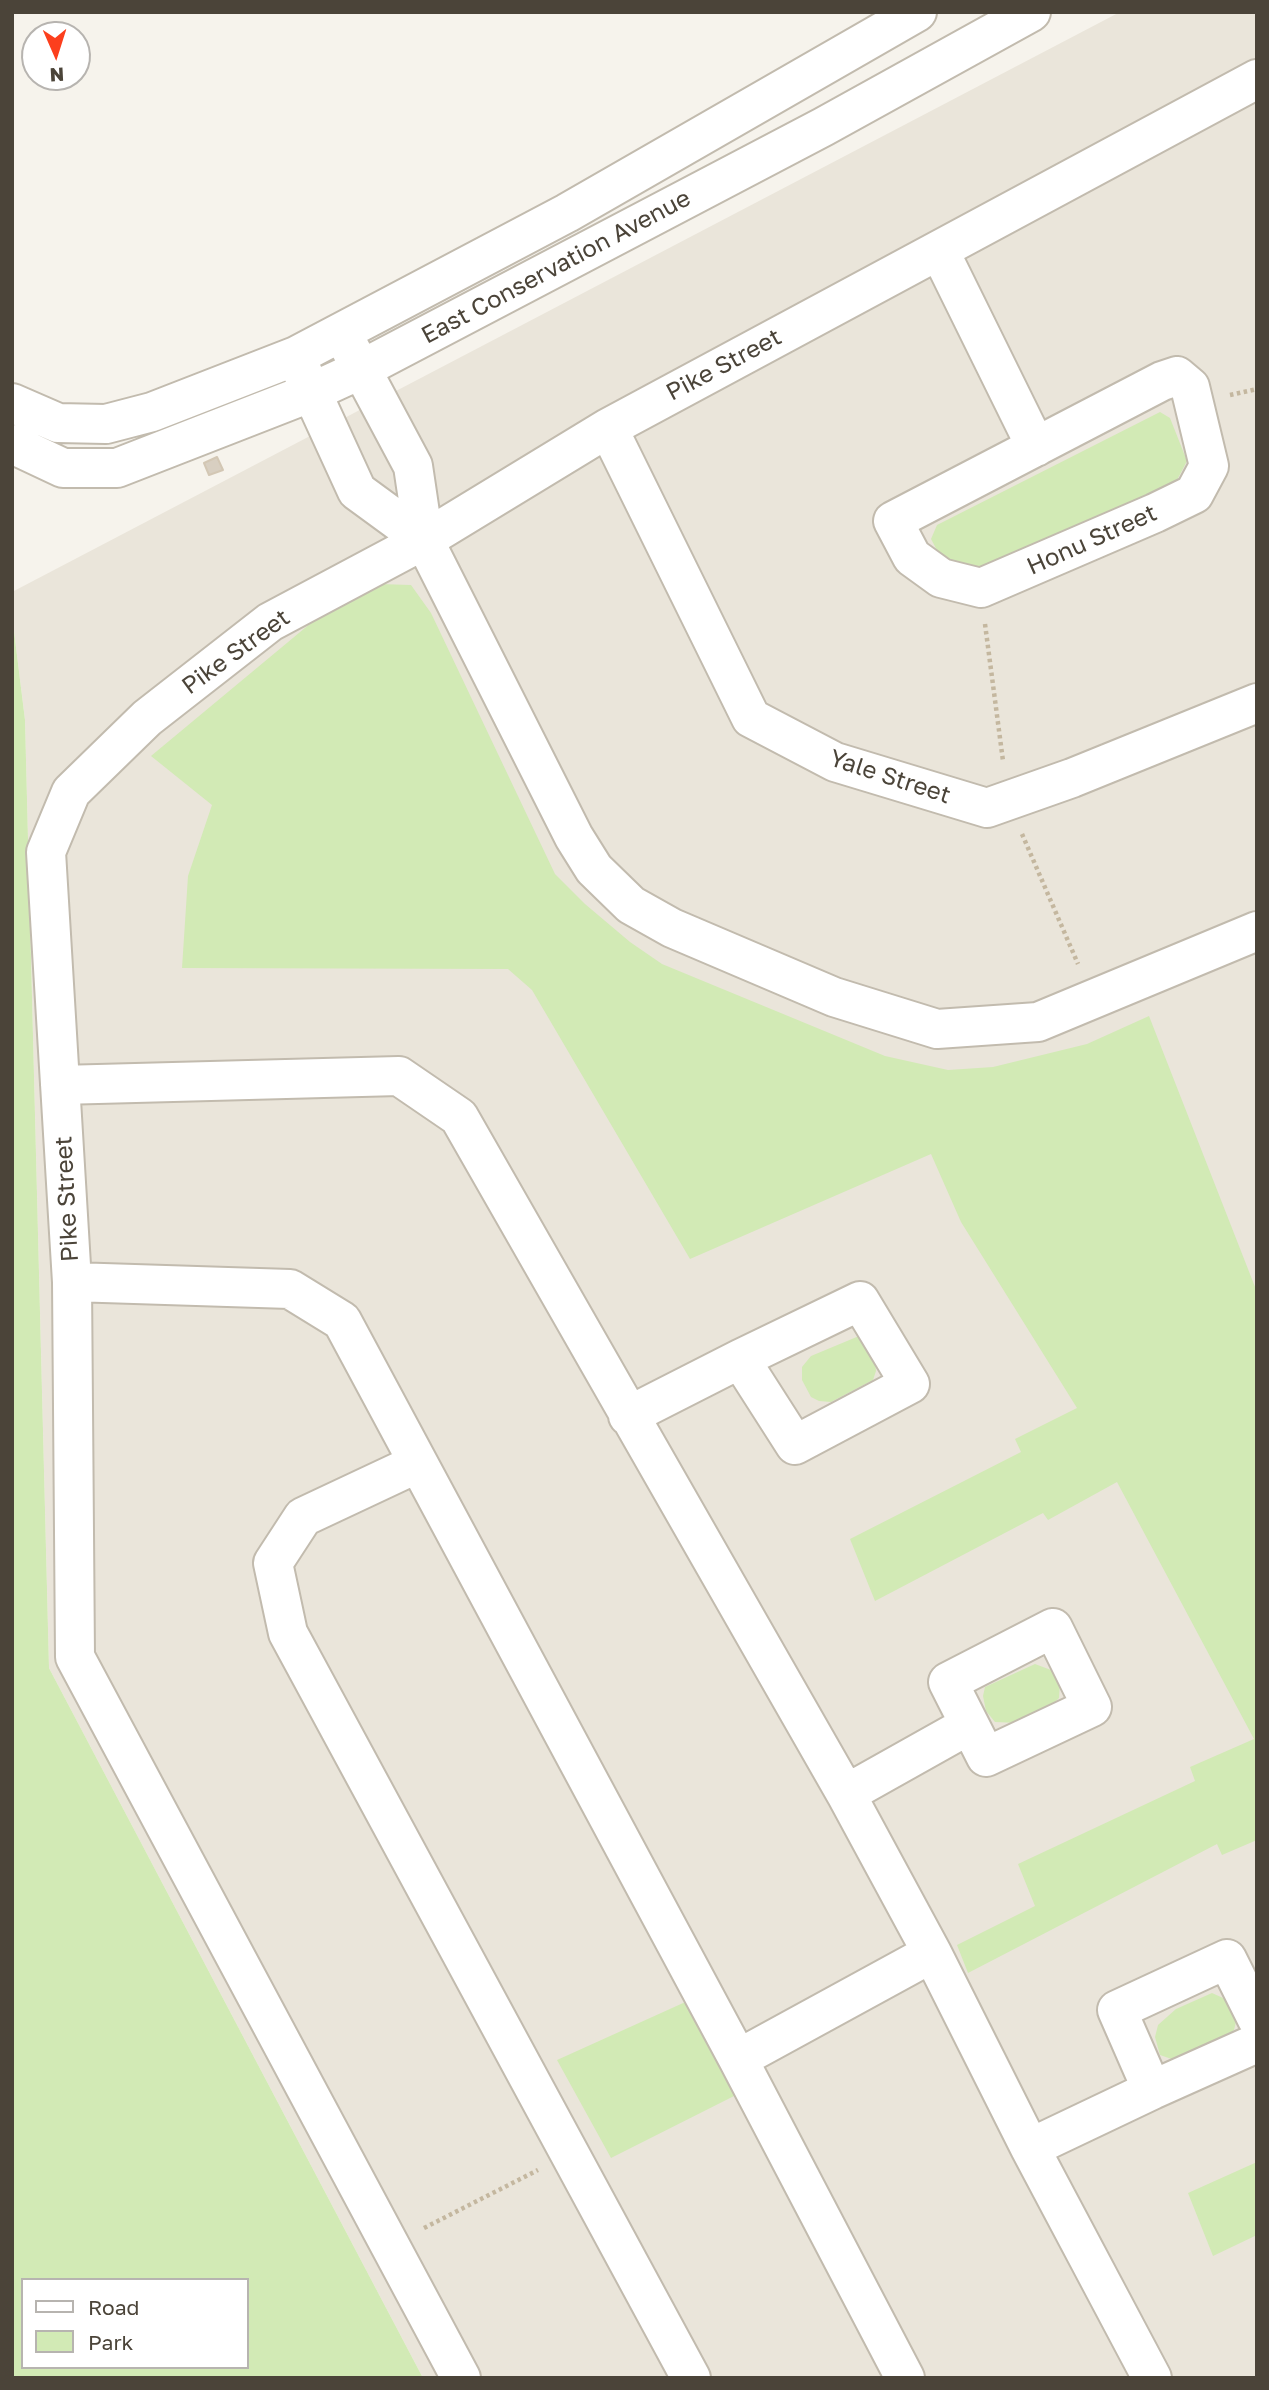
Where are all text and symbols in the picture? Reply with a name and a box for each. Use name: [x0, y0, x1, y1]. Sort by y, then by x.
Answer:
north arrow: [21, 21, 91, 91]
text: N: [49, 64, 65, 87]
street label: East Conservation Avenue: [417, 184, 695, 350]
street label: Pike Street: [662, 323, 786, 407]
street label: Honu Street: [1023, 499, 1161, 581]
street label: Pike Street: [176, 603, 296, 701]
street label: Yale Street: [826, 744, 954, 810]
street label: Pike Street: [49, 1135, 85, 1263]
legend: [21, 2278, 248, 2369]
text: Road: [88, 2294, 139, 2320]
text: Park: [88, 2329, 133, 2355]

